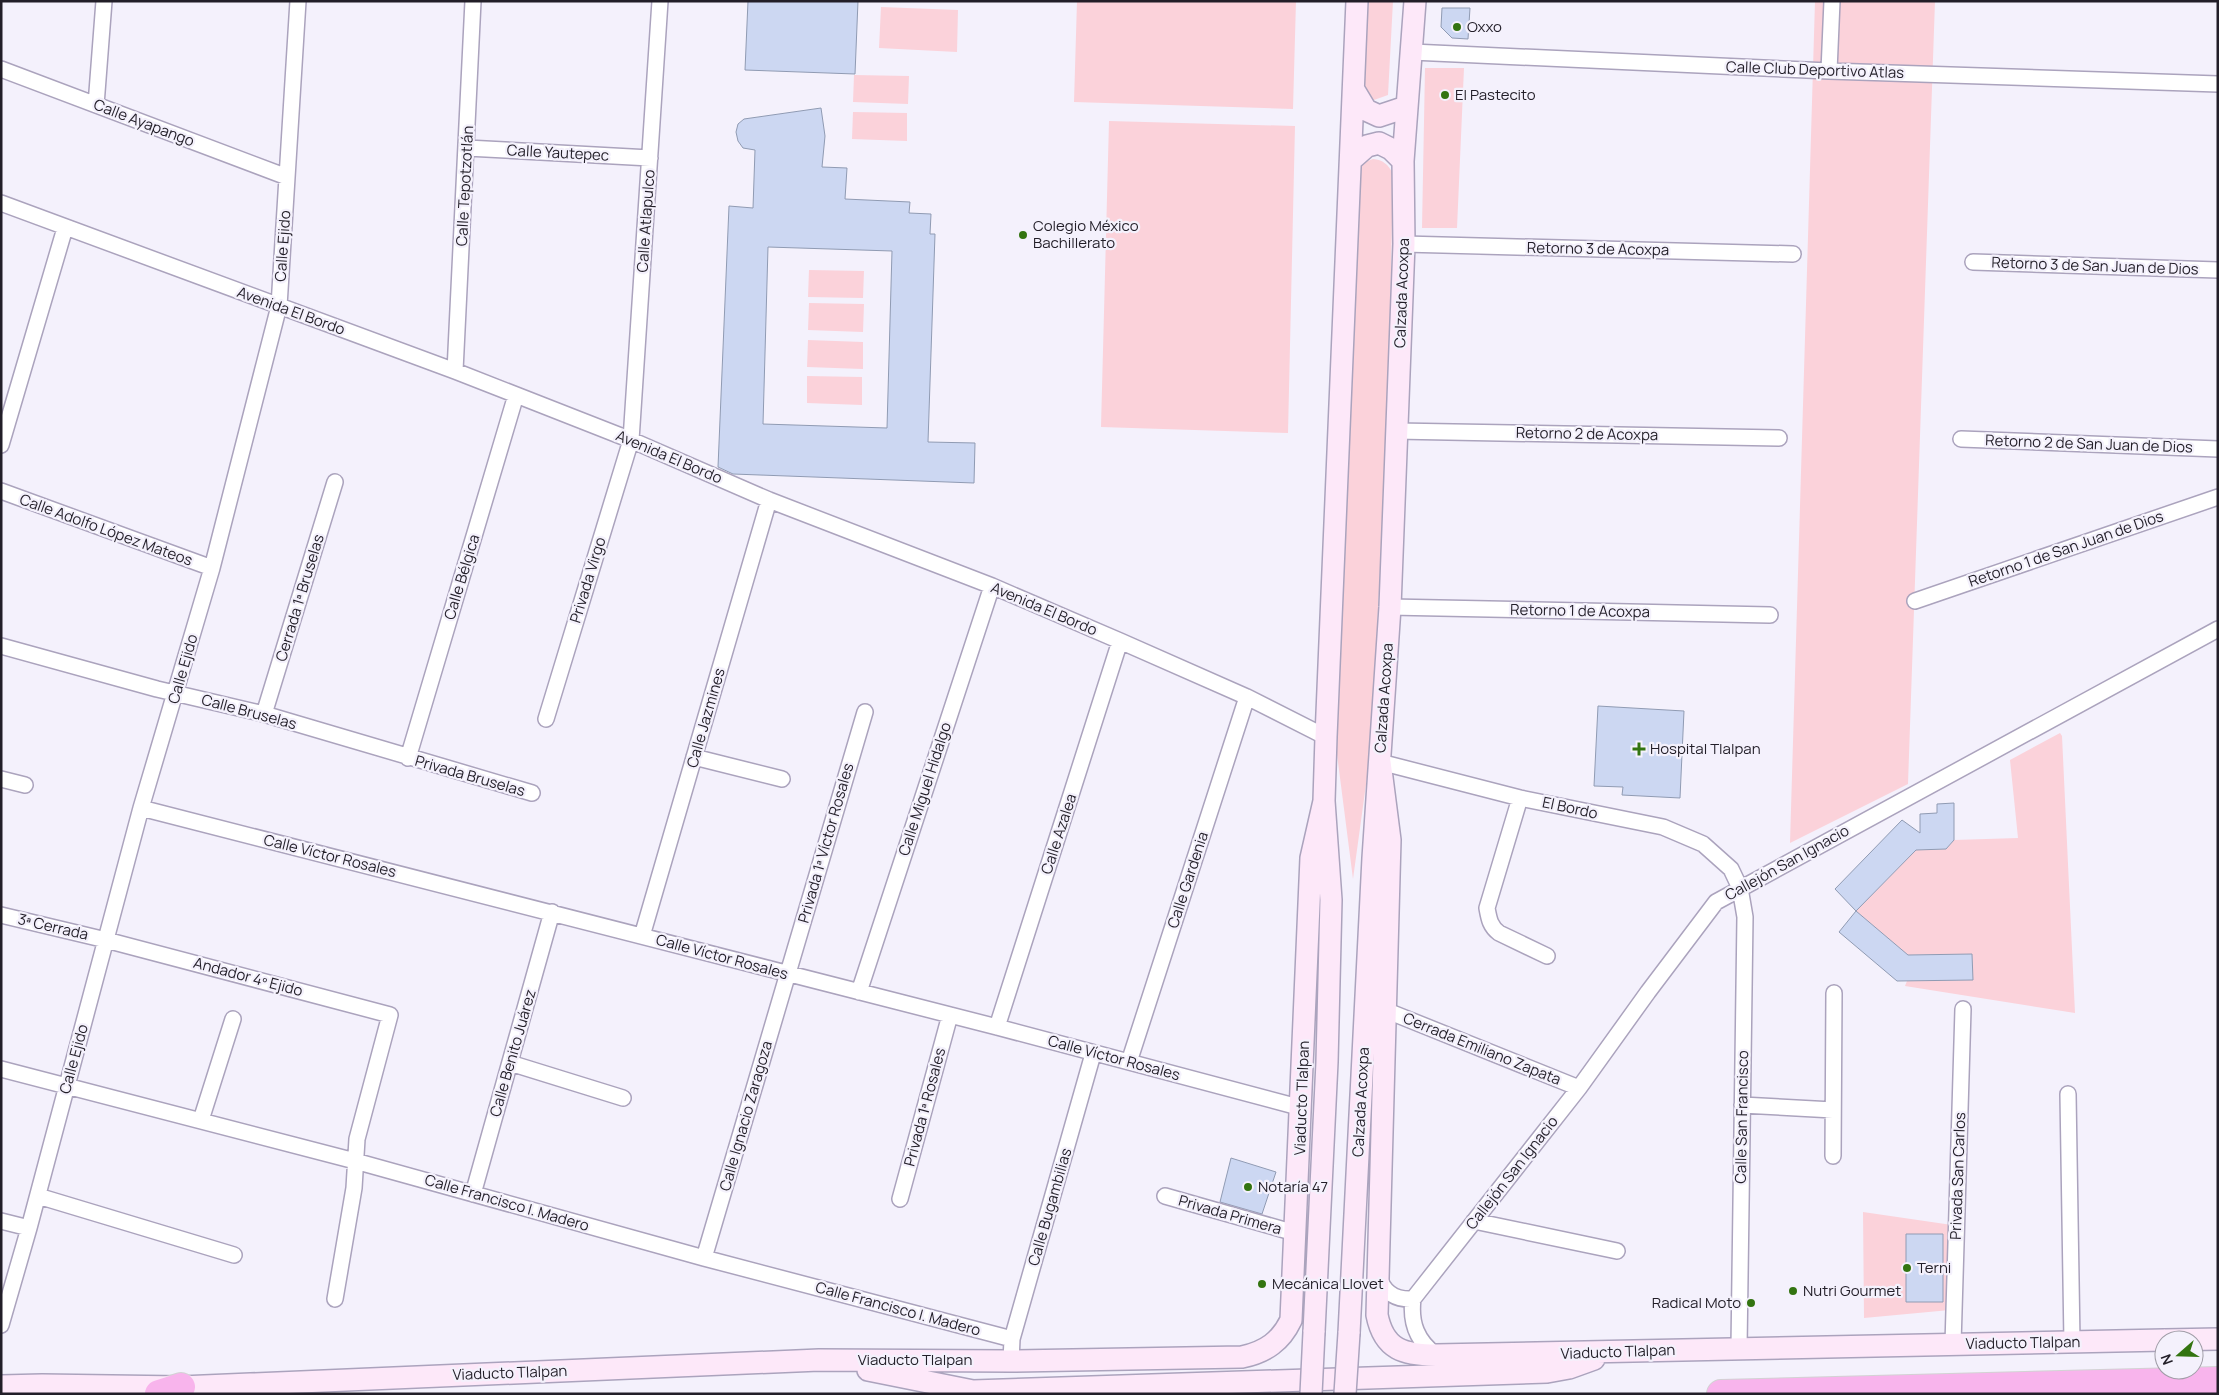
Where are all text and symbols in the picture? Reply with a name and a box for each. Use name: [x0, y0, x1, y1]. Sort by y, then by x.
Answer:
place label: Oxxo: [1467, 16, 1502, 37]
marker: Oxxo: [1451, 21, 1463, 33]
street label: Calle Club Deportivo Atlas: [1726, 56, 1905, 83]
place label: El Pastecito: [1455, 84, 1536, 105]
marker: El Pastecito: [1439, 89, 1451, 101]
street label: Calle Ayapango: [91, 94, 198, 151]
street label: Calle Tepotzotlán: [451, 125, 478, 247]
street label: Calle Yautepec: [506, 139, 610, 166]
street label: Calle Atlapulco: [631, 169, 660, 273]
street label: Calle Ejido: [270, 209, 295, 282]
place label: Colegio México Bachillerato: [1033, 215, 1139, 253]
marker: Colegio México Bachillerato: [1017, 229, 1029, 241]
street label: Retorno 3 de Acoxpa: [1527, 237, 1669, 260]
street label: Calzada Acoxpa: [1389, 238, 1414, 348]
street label: Retorno 3 de San Juan de Dios: [1991, 251, 2199, 280]
street label: Avenida El Bordo: [234, 281, 348, 340]
street label: Retorno 2 de Acoxpa: [1516, 422, 1658, 445]
street label: Avenida El Bordo: [613, 425, 726, 488]
street label: Retorno 2 de San Juan de Dios: [1985, 429, 2193, 458]
street label: Calle Adolfo López Mateos: [17, 488, 196, 571]
street label: Retorno 1 de San Juan de Dios: [1966, 505, 2166, 592]
street label: Cerrada 1ª Bruselas: [270, 532, 329, 664]
street label: Calle Bélgica: [439, 532, 484, 622]
street label: Privada Virgo: [564, 534, 611, 625]
street label: Avenida El Bordo: [988, 577, 1101, 640]
street label: Retorno 1 de Acoxpa: [1510, 599, 1650, 622]
street label: Calle Ejido: [163, 632, 202, 706]
street label: Calzada Acoxpa: [1369, 642, 1398, 754]
street label: Calle Jazmines: [681, 665, 730, 770]
street label: Calle Bruselas: [199, 689, 299, 734]
street label: Calle Miguel Hidalgo: [893, 719, 956, 858]
place label: Hospital Tlalpan: [1650, 738, 1761, 759]
marker: Hospital Tlalpan: [1632, 742, 1646, 756]
street label: Privada Bruselas: [413, 750, 528, 801]
street label: Privada 1ª Víctor Rosales: [793, 760, 858, 925]
street label: Calle Azalea: [1036, 791, 1081, 877]
street label: El Bordo: [1540, 791, 1600, 824]
street label: Callejón San Ignacio: [1721, 820, 1853, 905]
street label: Calle Víctor Rosales: [262, 829, 399, 882]
street label: Calle Gardenia: [1162, 829, 1213, 931]
street label: 3ª Cerrada: [16, 908, 90, 945]
street label: Calle Víctor Rosales: [654, 929, 791, 984]
street label: Andador 4º Ejido: [191, 952, 305, 1001]
street label: Calle Benito Juárez: [484, 987, 541, 1119]
street label: Cerrada Emiliano Zapata: [1400, 1007, 1564, 1090]
street label: Calle Ejido: [54, 1022, 93, 1096]
street label: Calle Víctor Rosales: [1046, 1030, 1183, 1085]
street label: Calle Ignacio Zaragoza: [714, 1038, 777, 1193]
street label: Viaducto Tlalpan: [1289, 1040, 1314, 1156]
street label: Privada 1ª Rosales: [899, 1045, 950, 1168]
street label: Calzada Acoxpa: [1347, 1046, 1374, 1157]
street label: Calle San Francisco: [1730, 1050, 1753, 1184]
street label: Callejón San Ignacio: [1461, 1111, 1563, 1234]
street label: Privada San Carlos: [1945, 1112, 1970, 1240]
street label: Calle Bugambilias: [1023, 1145, 1076, 1268]
street label: Calle Francisco I. Madero: [422, 1169, 592, 1236]
place label: Notaría 47: [1258, 1176, 1328, 1197]
marker: Notaría 47: [1242, 1181, 1254, 1193]
street label: Privada Primera: [1176, 1190, 1284, 1239]
place label: Terni: [1917, 1257, 1951, 1278]
marker: Terni: [1901, 1262, 1913, 1274]
place label: Mecánica Llovet: [1272, 1273, 1384, 1294]
street label: Calle Francisco I. Madero: [813, 1276, 983, 1341]
marker: Mecánica Llovet: [1256, 1278, 1268, 1290]
place label: Nutri Gourmet: [1803, 1280, 1901, 1301]
marker: Nutri Gourmet: [1787, 1285, 1799, 1297]
place label: Radical Moto: [1652, 1292, 1741, 1313]
marker: Radical Moto: [1745, 1297, 1757, 1309]
north arrow: [2154, 1330, 2204, 1380]
street label: Viaducto Tlalpan: [1965, 1331, 2081, 1354]
street label: Viaducto Tlalpan: [1560, 1339, 1676, 1364]
street label: Viaducto Tlalpan: [858, 1349, 972, 1370]
text: N: [2156, 1352, 2177, 1368]
street label: Viaducto Tlalpan: [452, 1360, 568, 1385]

